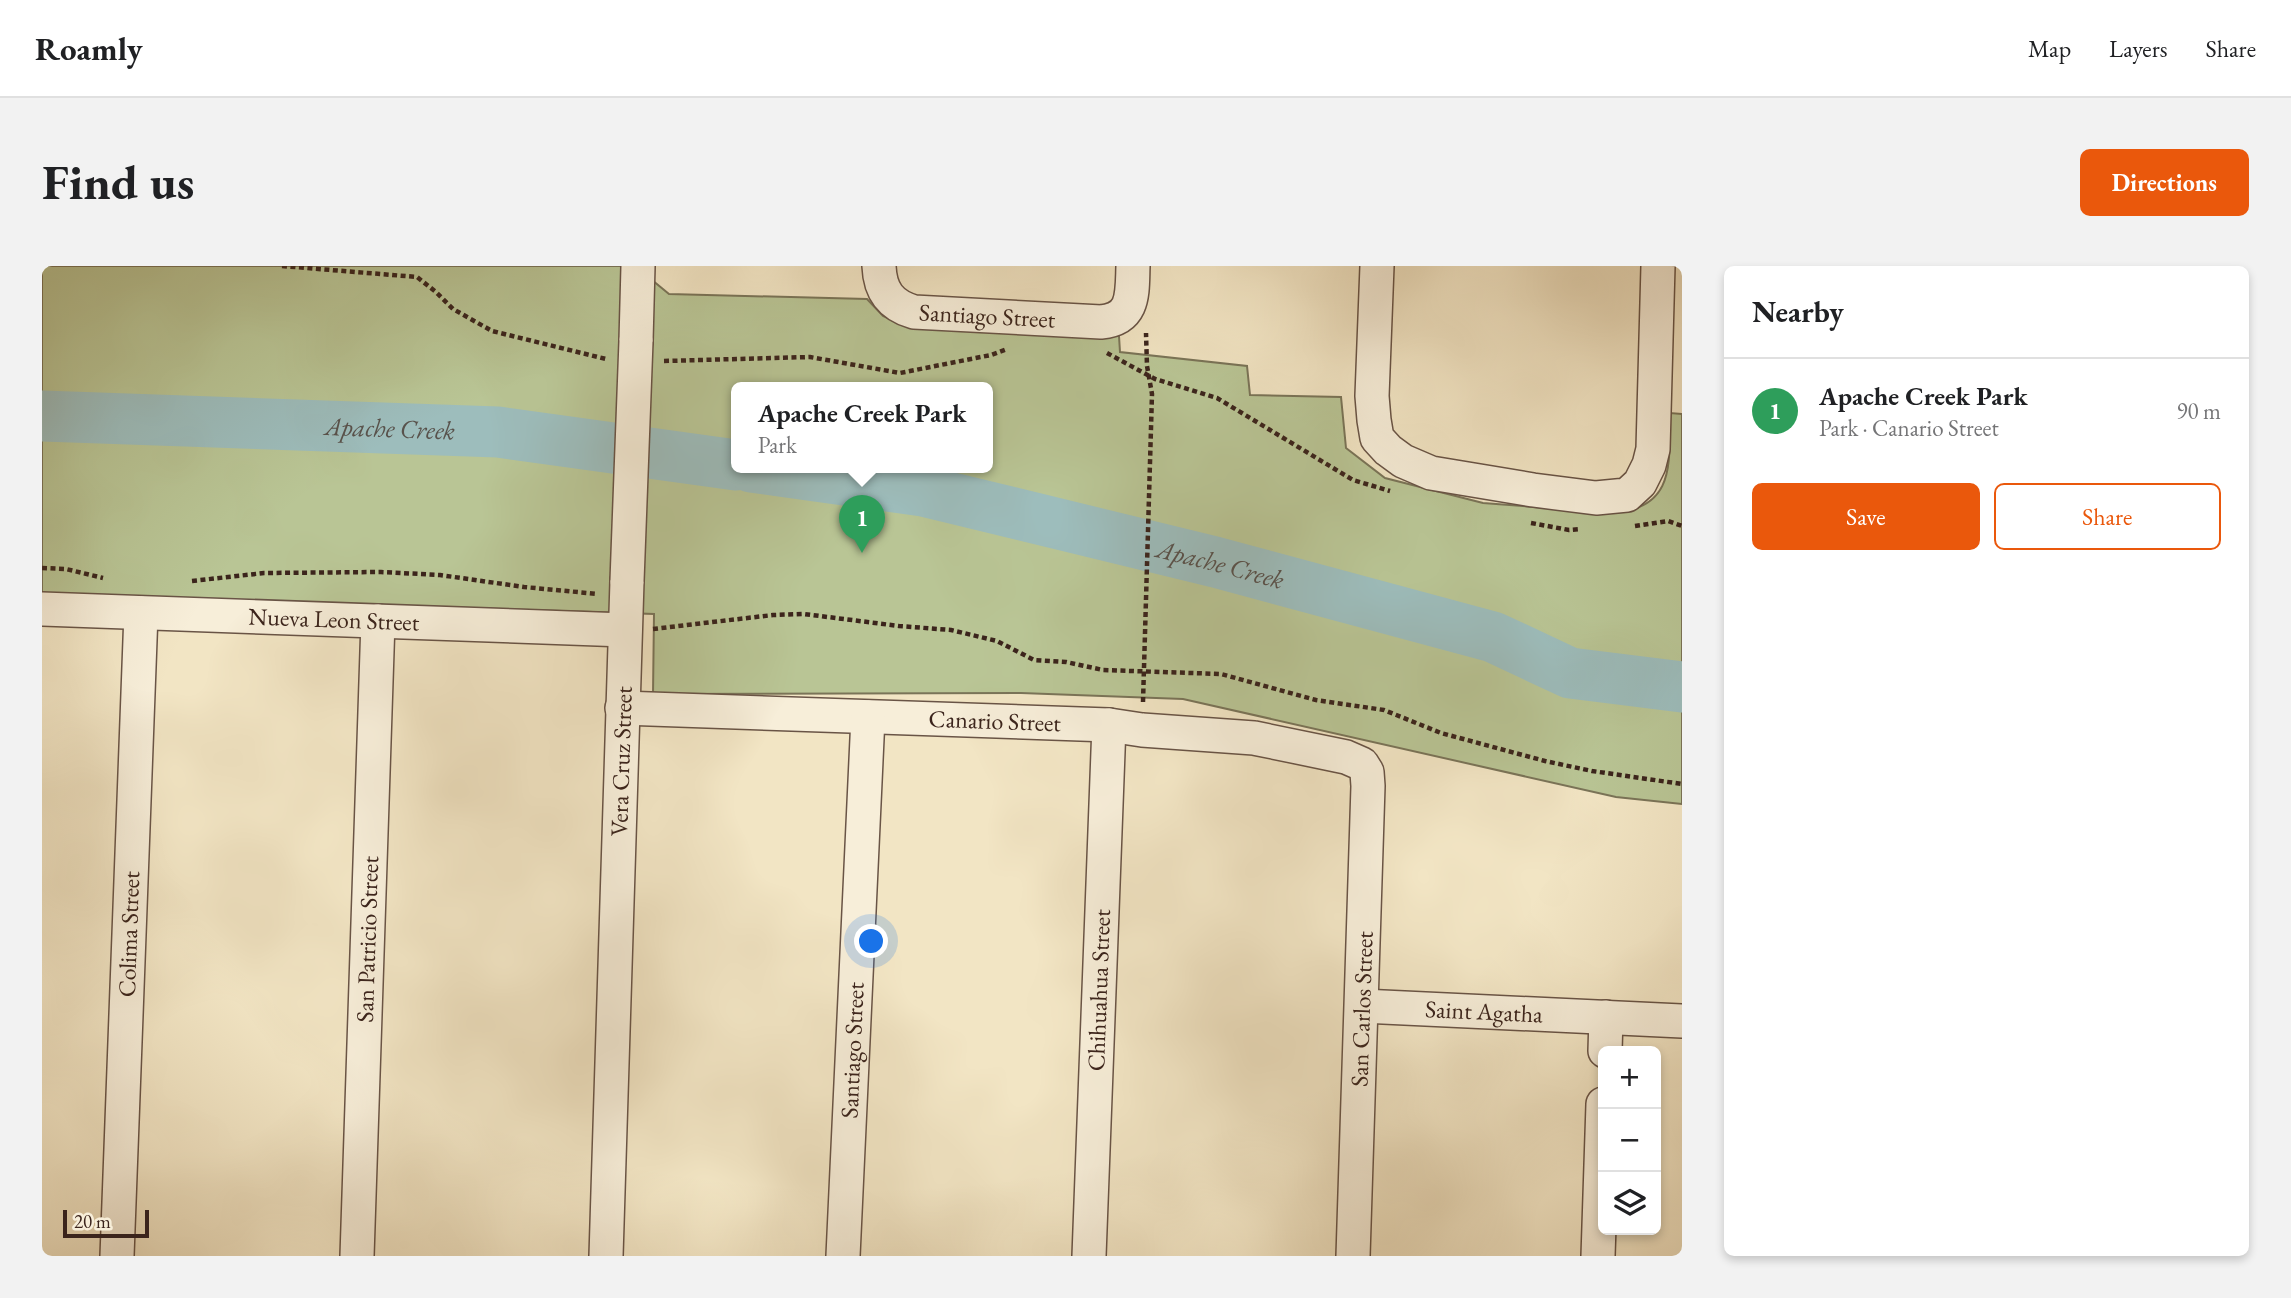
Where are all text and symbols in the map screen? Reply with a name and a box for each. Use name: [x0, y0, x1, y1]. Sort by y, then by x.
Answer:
text: Roamly: [35, 27, 143, 70]
text: Map: [2028, 33, 2071, 64]
text: Layers: [2109, 33, 2168, 64]
text: Share: [2206, 33, 2256, 64]
button: Directions: [2080, 149, 2249, 216]
text: Find us: [42, 150, 194, 214]
text: Nearby: [1752, 292, 1844, 331]
street label: Santiago Street: [918, 296, 1057, 335]
text: Apache Creek Park: [1819, 379, 2028, 413]
popup: [731, 382, 993, 473]
text: Apache Creek Park: [758, 396, 966, 430]
text: 1: [1769, 396, 1781, 426]
text: 90 m: [2176, 396, 2221, 426]
water label: Apache Creek: [322, 409, 456, 447]
text: Park · Canario Street: [1819, 413, 1999, 443]
text: Park: [758, 430, 797, 460]
button: Save: [1752, 483, 1980, 550]
button: Share: [1994, 483, 2221, 550]
pin: 1: [839, 495, 885, 553]
water label: Apache Creek: [1151, 531, 1288, 597]
street label: Nueva Leon Street: [248, 600, 420, 638]
street label: Vera Cruz Street: [603, 685, 639, 837]
street label: Canario Street: [928, 703, 1062, 738]
street label: San Patricio Street: [349, 855, 385, 1023]
street label: Colima Street: [111, 870, 146, 998]
street label: Chihuahua Street: [1080, 908, 1117, 1072]
your location: [854, 924, 888, 958]
street label: San Carlos Street: [1343, 930, 1380, 1087]
street label: Santiago Street: [833, 981, 871, 1119]
street label: Saint Agatha: [1424, 993, 1544, 1029]
map controls: [1598, 1046, 1661, 1235]
button: +: [1598, 1046, 1661, 1109]
button: −: [1598, 1109, 1661, 1172]
button: layers: [1598, 1172, 1661, 1235]
scale bar: [63, 1207, 149, 1239]
text: 20 m: [74, 1209, 111, 1234]

